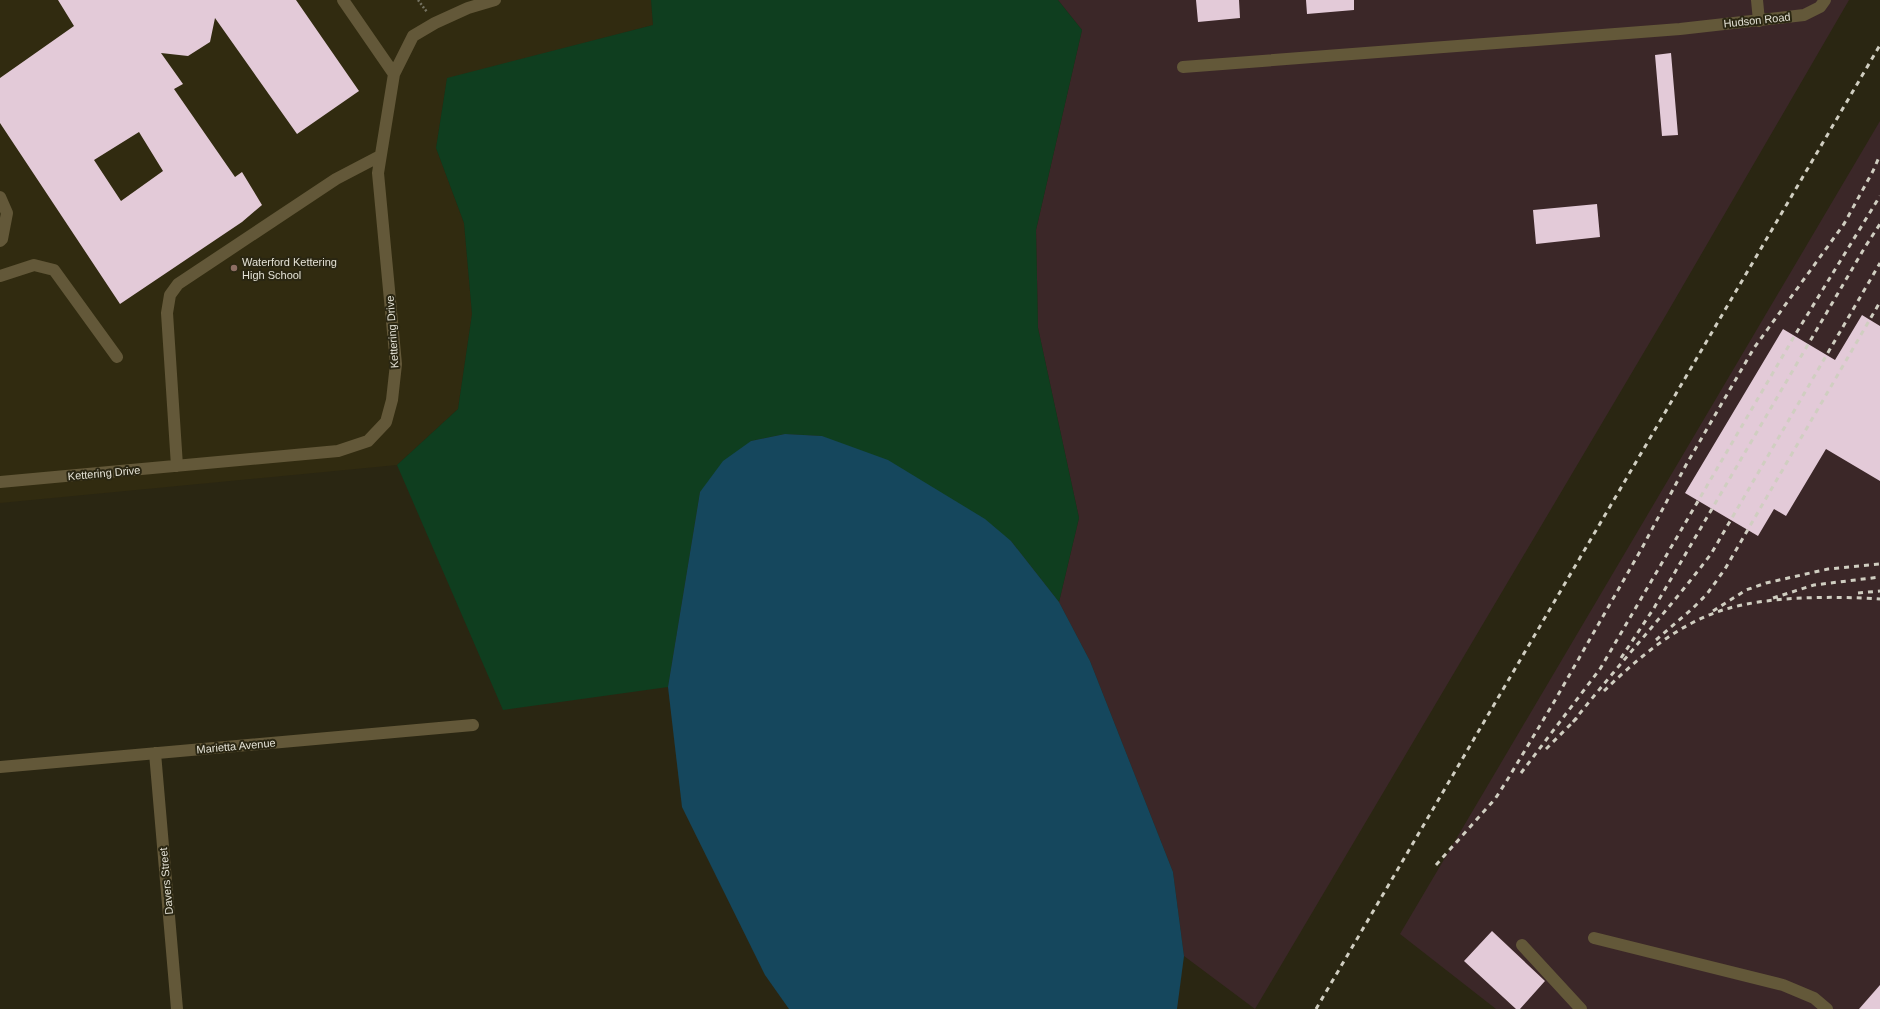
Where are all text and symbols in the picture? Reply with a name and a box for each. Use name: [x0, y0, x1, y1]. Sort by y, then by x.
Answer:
street label: Hudson Road: [1723, 11, 1791, 29]
place label: Waterford Kettering High School: [242, 256, 337, 281]
marker: Waterford Kettering High School: [229, 263, 239, 273]
street label: Kettering Drive: [383, 295, 401, 369]
street label: Kettering Drive: [67, 464, 141, 482]
street label: Marietta Avenue: [196, 737, 276, 755]
street label: Davers Street: [157, 847, 175, 915]

